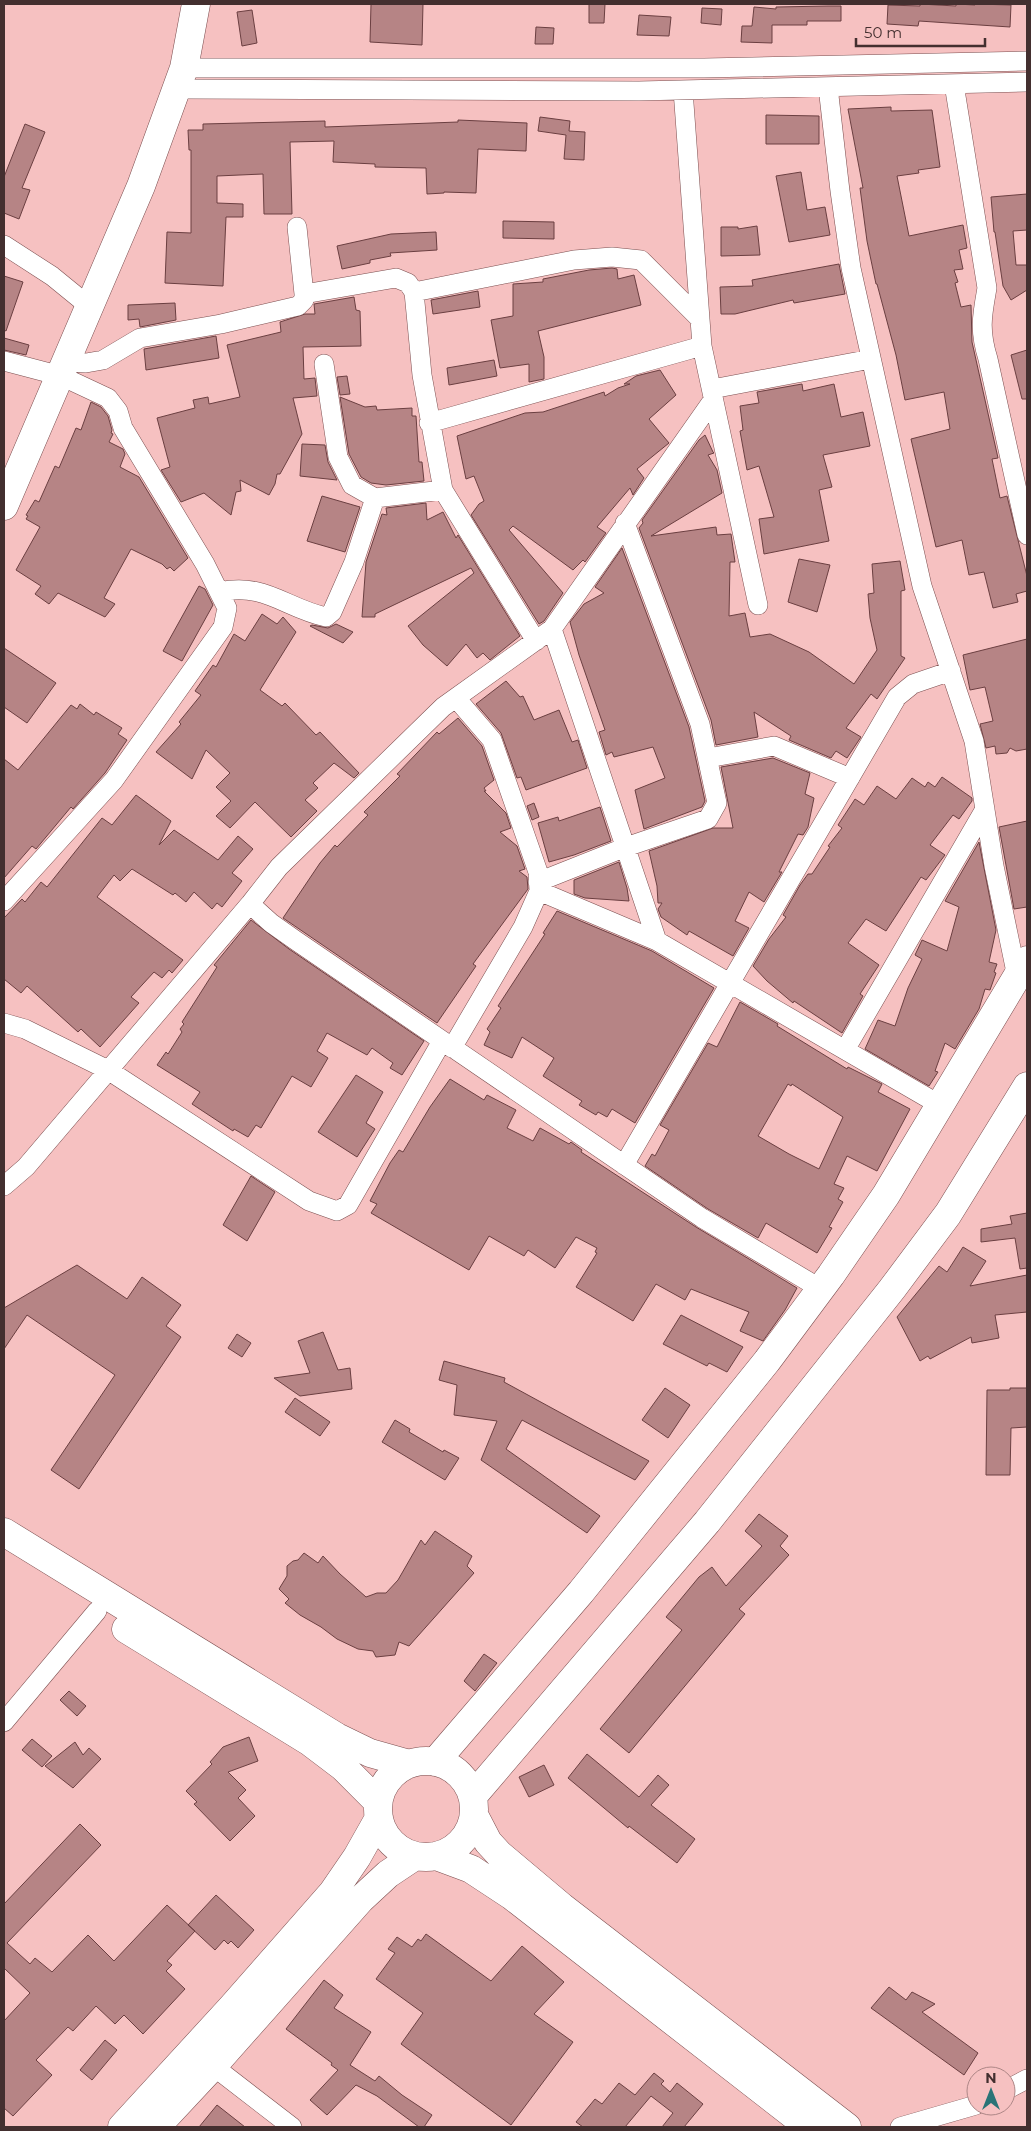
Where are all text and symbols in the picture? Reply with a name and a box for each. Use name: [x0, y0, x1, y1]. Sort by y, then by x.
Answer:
scale bar: [856, 15, 985, 47]
text: 50 m: [864, 23, 902, 42]
north arrow: [966, 2066, 1016, 2116]
text: N: [985, 2069, 997, 2087]

